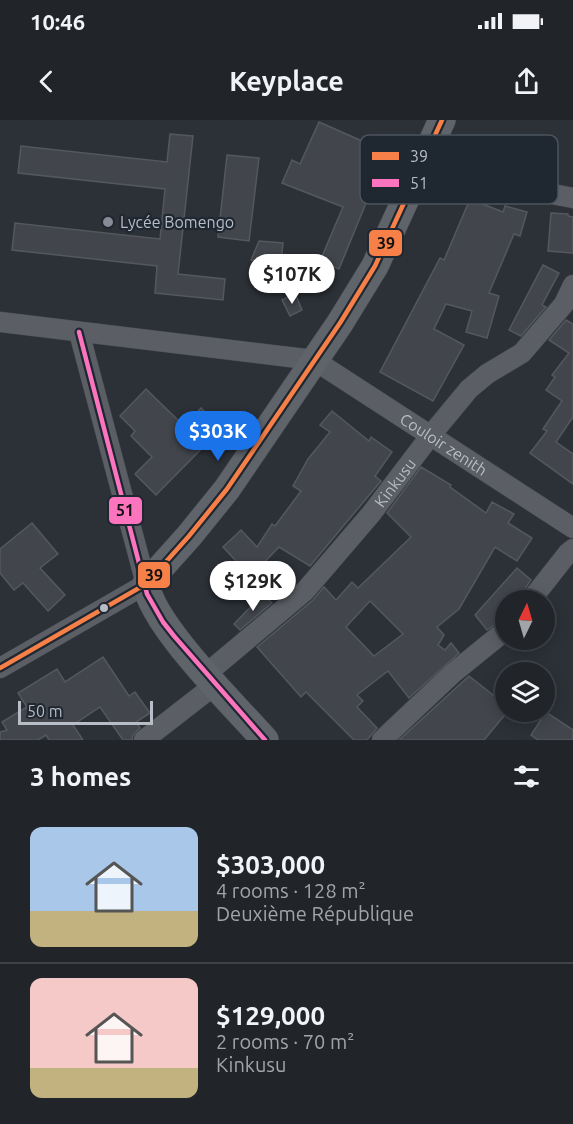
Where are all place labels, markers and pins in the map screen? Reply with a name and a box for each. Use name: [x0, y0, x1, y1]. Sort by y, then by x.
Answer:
place label: Lycée Bomengo: [120, 213, 234, 231]
marker: Lycée Bomengo: [101, 215, 115, 229]
pin: $107K: [250, 254, 334, 305]
pin: $303K: [176, 411, 260, 462]
pin: $129K: [211, 561, 295, 612]
unlabelled marker: [98, 602, 110, 614]

